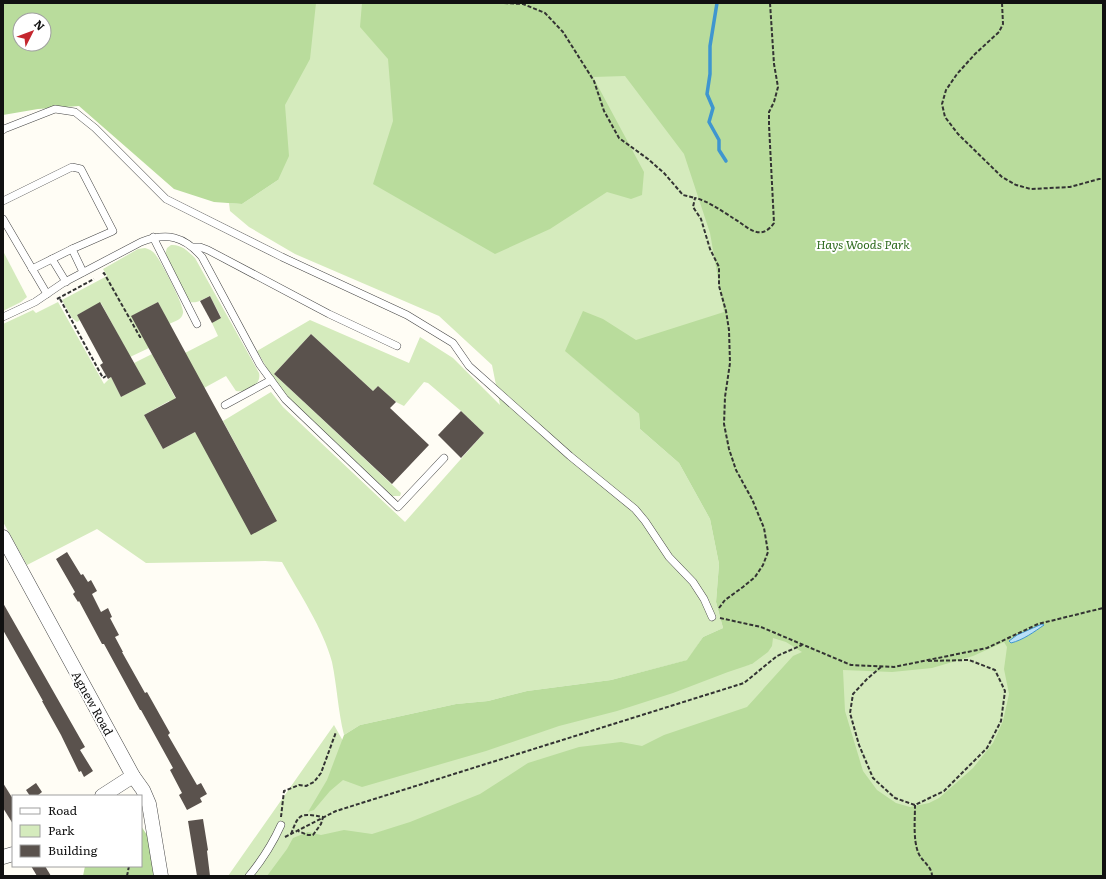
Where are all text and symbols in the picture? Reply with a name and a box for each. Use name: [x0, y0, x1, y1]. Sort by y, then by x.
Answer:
north arrow: [12, 12, 52, 52]
text: N: [31, 16, 49, 33]
park label: Hays Woods Park: [816, 235, 910, 253]
street label: Agnew Road: [68, 667, 118, 739]
legend: [12, 795, 142, 867]
text: Road: [48, 801, 78, 819]
text: Park: [48, 821, 75, 839]
text: Building: [48, 841, 98, 859]

